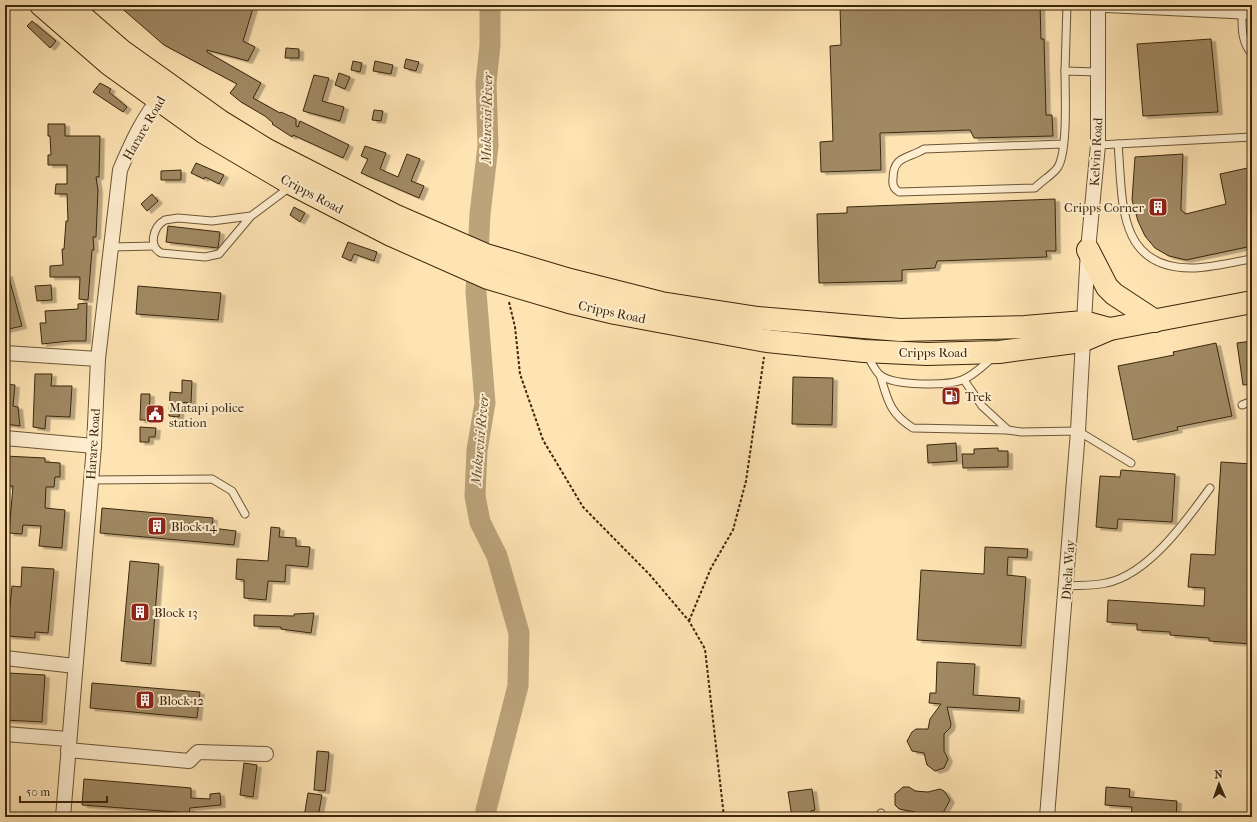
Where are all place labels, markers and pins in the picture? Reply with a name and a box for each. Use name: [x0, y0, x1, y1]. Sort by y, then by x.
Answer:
building icon: Cripps Corner: [1147, 196, 1169, 218]
place label: Cripps Corner: [1064, 200, 1144, 215]
fuel station icon: Trek: [940, 385, 962, 407]
place label: Trek: [965, 389, 992, 404]
place label: Matapi police station: [169, 400, 245, 430]
public building icon: Matapi police station: [144, 403, 166, 425]
building icon: Block 14: [146, 515, 168, 537]
place label: Block 14: [171, 519, 217, 534]
building icon: Block 13: [129, 601, 151, 623]
place label: Block 13: [154, 605, 198, 620]
building icon: Block 12: [134, 689, 156, 711]
place label: Block 12: [159, 693, 204, 708]

